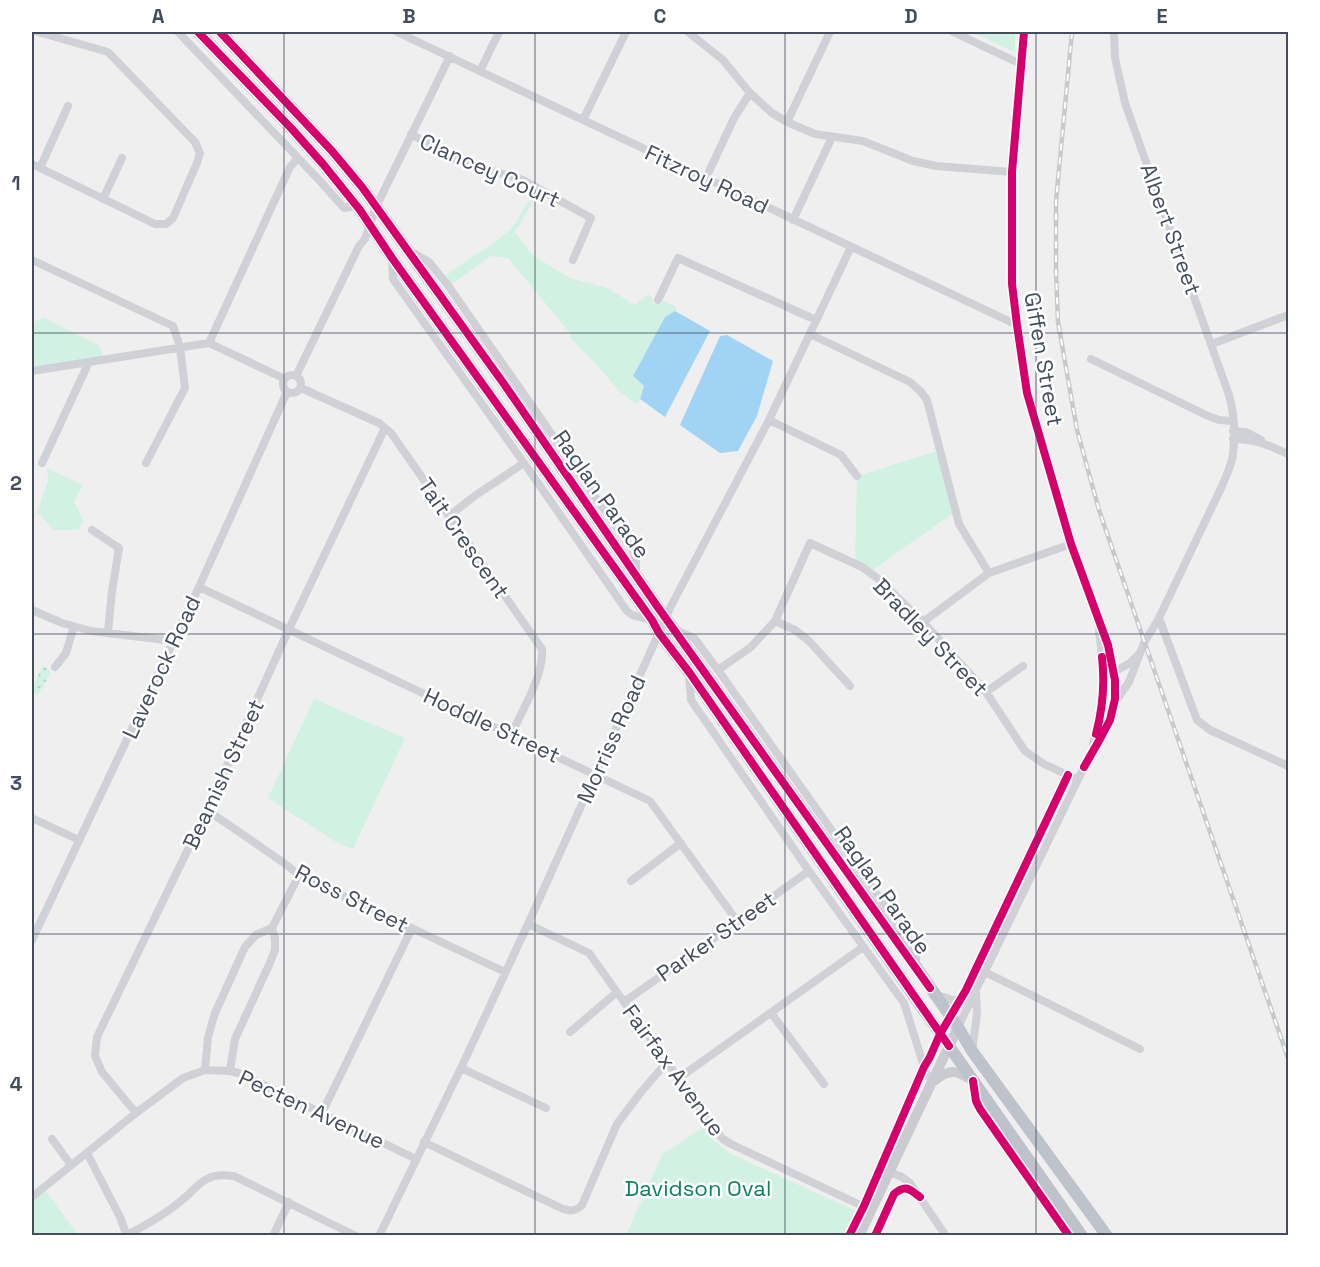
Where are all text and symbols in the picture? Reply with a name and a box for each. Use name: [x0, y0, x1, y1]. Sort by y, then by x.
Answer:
text: A: [152, 3, 165, 29]
text: B: [402, 3, 416, 29]
text: C: [654, 3, 667, 29]
text: D: [904, 3, 918, 29]
text: E: [1156, 3, 1168, 29]
street label: Clancey Court: [416, 127, 564, 213]
street label: Fitzroy Road: [641, 138, 773, 220]
street label: Albert Street: [1134, 159, 1208, 299]
text: 1: [11, 170, 21, 196]
street label: Giffen Street: [1018, 290, 1070, 428]
street label: Raglan Parade: [547, 424, 657, 564]
text: 2: [10, 470, 22, 496]
street label: Tait Crescent: [412, 472, 516, 604]
street label: Bradley Street: [868, 572, 994, 702]
street label: Laverock Road: [116, 591, 206, 743]
street label: Morriss Road: [570, 671, 652, 807]
street label: Hoddle Street: [419, 681, 565, 769]
street label: Beamish Street: [176, 694, 270, 854]
text: 3: [10, 770, 22, 796]
street label: Raglan Parade: [828, 820, 938, 960]
street label: Ross Street: [291, 857, 413, 939]
street label: Parker Street: [651, 885, 781, 987]
street label: Fairfax Avenue: [617, 999, 731, 1141]
street label: Pecten Avenue: [235, 1063, 389, 1155]
text: 4: [10, 1071, 23, 1097]
park label: Davidson Oval: [625, 1174, 771, 1202]

